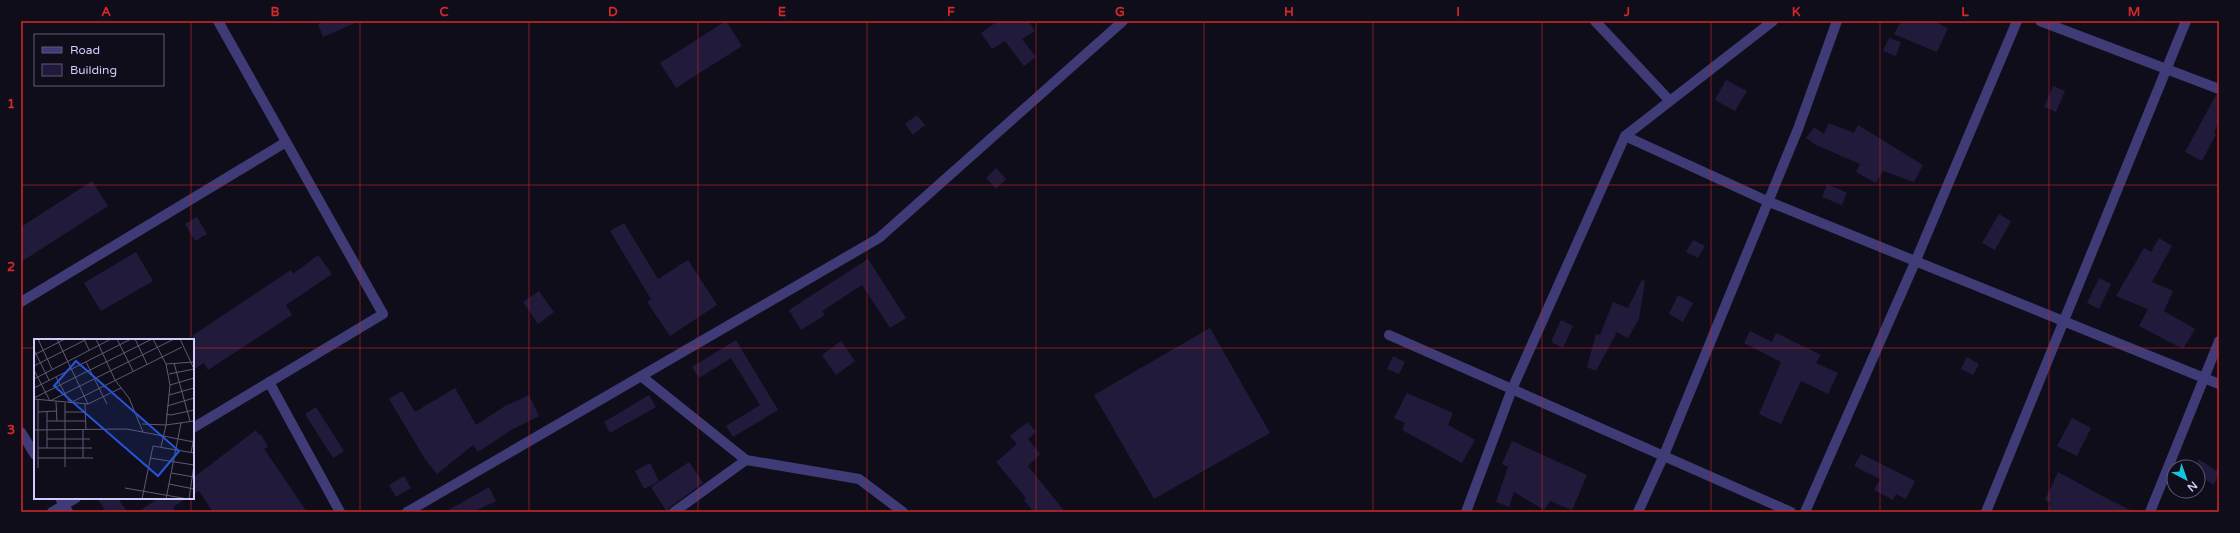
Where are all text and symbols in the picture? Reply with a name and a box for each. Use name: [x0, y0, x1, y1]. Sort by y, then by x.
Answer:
text: A: [101, 4, 111, 20]
text: B: [270, 4, 280, 20]
text: C: [439, 4, 449, 20]
text: D: [608, 4, 618, 20]
text: E: [778, 4, 786, 20]
text: F: [947, 4, 955, 20]
text: G: [1115, 4, 1125, 20]
text: H: [1284, 4, 1294, 20]
text: I: [1456, 4, 1460, 20]
text: J: [1623, 4, 1630, 20]
text: K: [1792, 4, 1801, 20]
text: L: [1961, 4, 1969, 20]
text: M: [2128, 4, 2140, 20]
legend: [34, 34, 164, 86]
text: Road: [70, 43, 100, 57]
text: Building: [70, 63, 117, 77]
text: 1: [7, 96, 15, 112]
text: 2: [7, 259, 15, 275]
inset map: [34, 339, 194, 499]
text: 3: [7, 422, 15, 438]
north arrow: [2166, 459, 2206, 499]
text: N: [2185, 478, 2200, 494]

